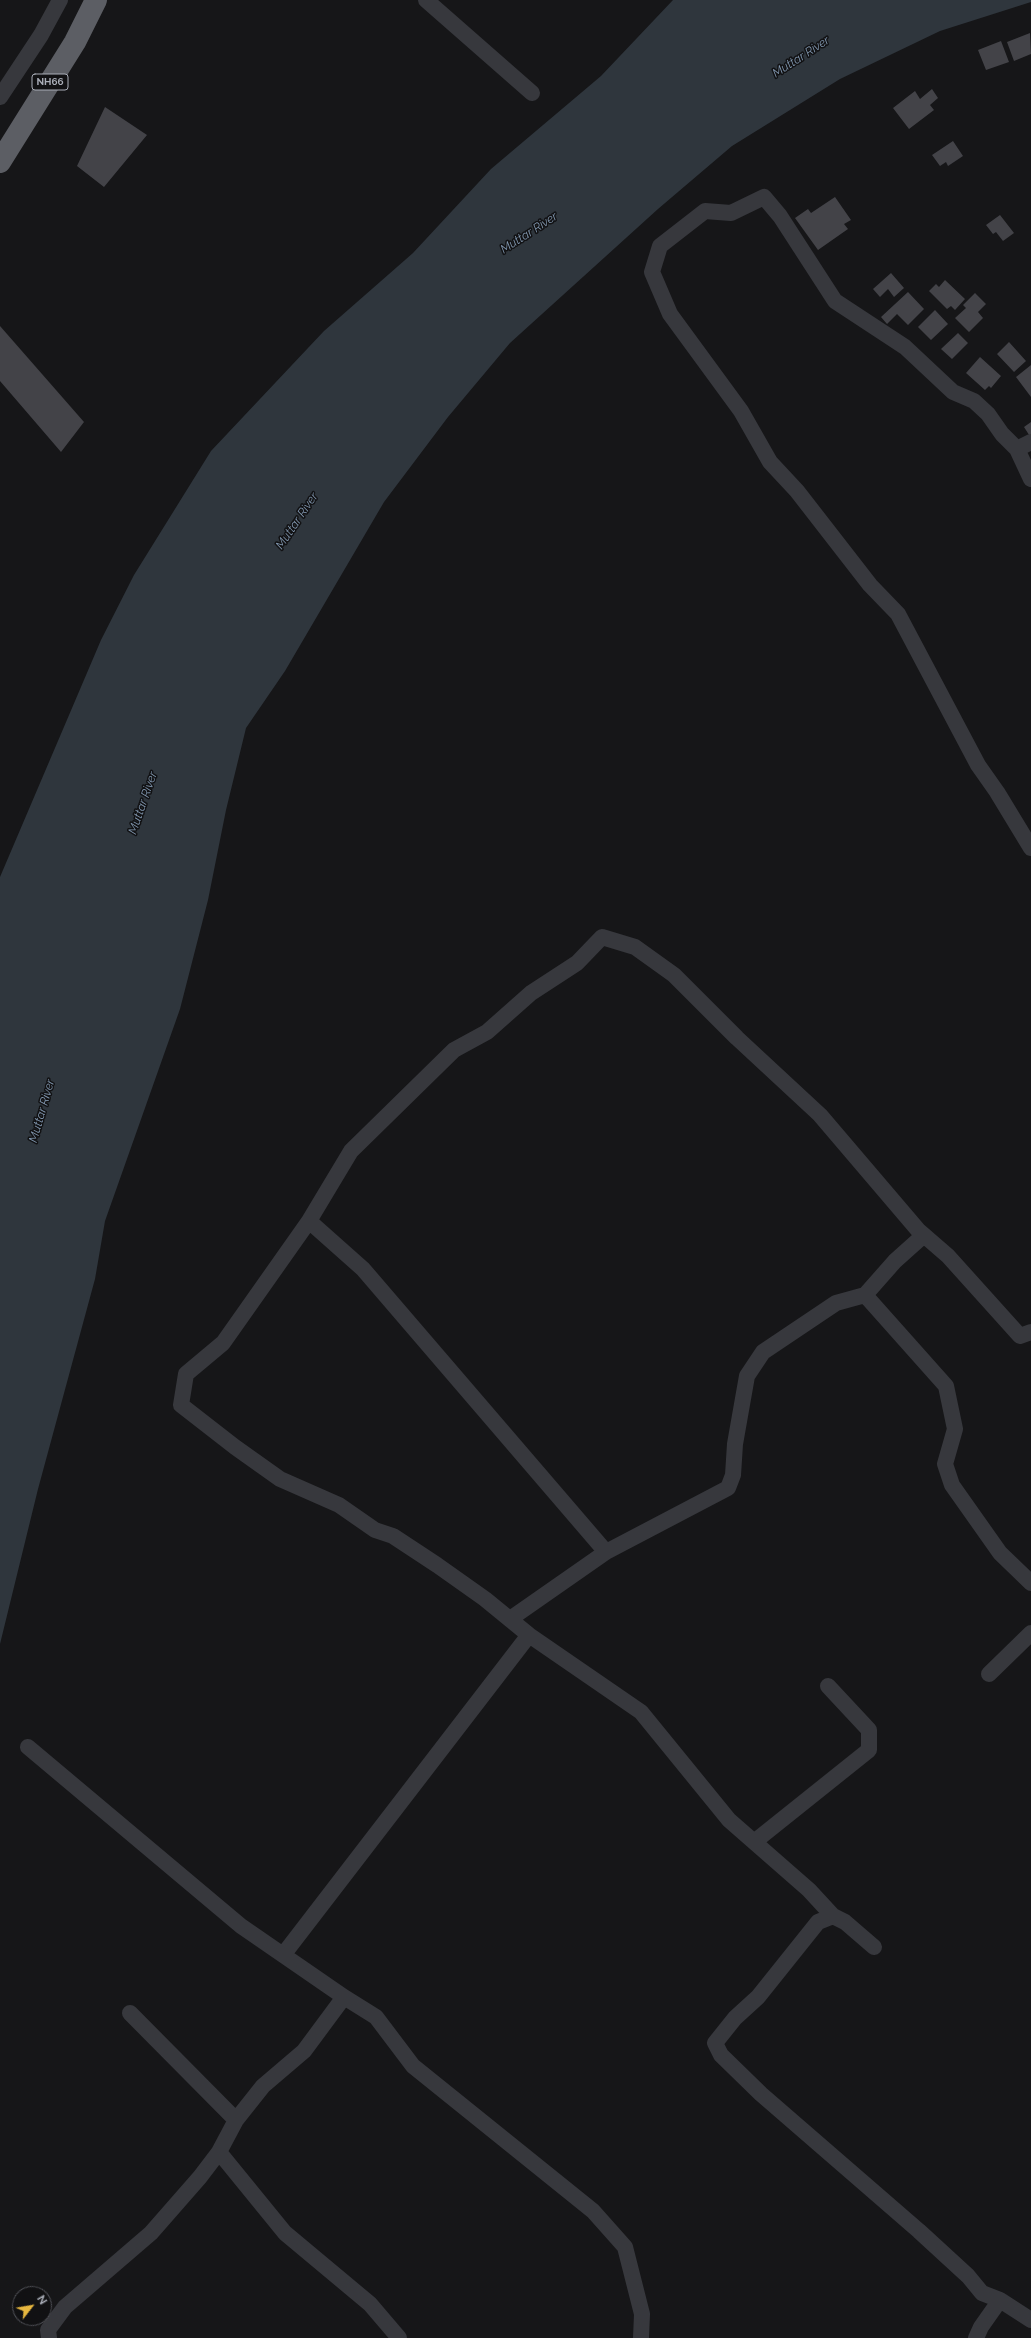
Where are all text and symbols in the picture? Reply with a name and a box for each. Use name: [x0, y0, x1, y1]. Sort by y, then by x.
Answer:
water label: Muttar River: [770, 33, 832, 81]
road number: NH66: [32, 74, 68, 90]
water label: Muttar River: [498, 209, 560, 257]
water label: Muttar River: [273, 490, 321, 552]
water label: Muttar River: [126, 770, 160, 836]
water label: Muttar River: [26, 1078, 58, 1144]
north arrow: [12, 2286, 52, 2326]
text: N: [34, 2293, 50, 2307]

